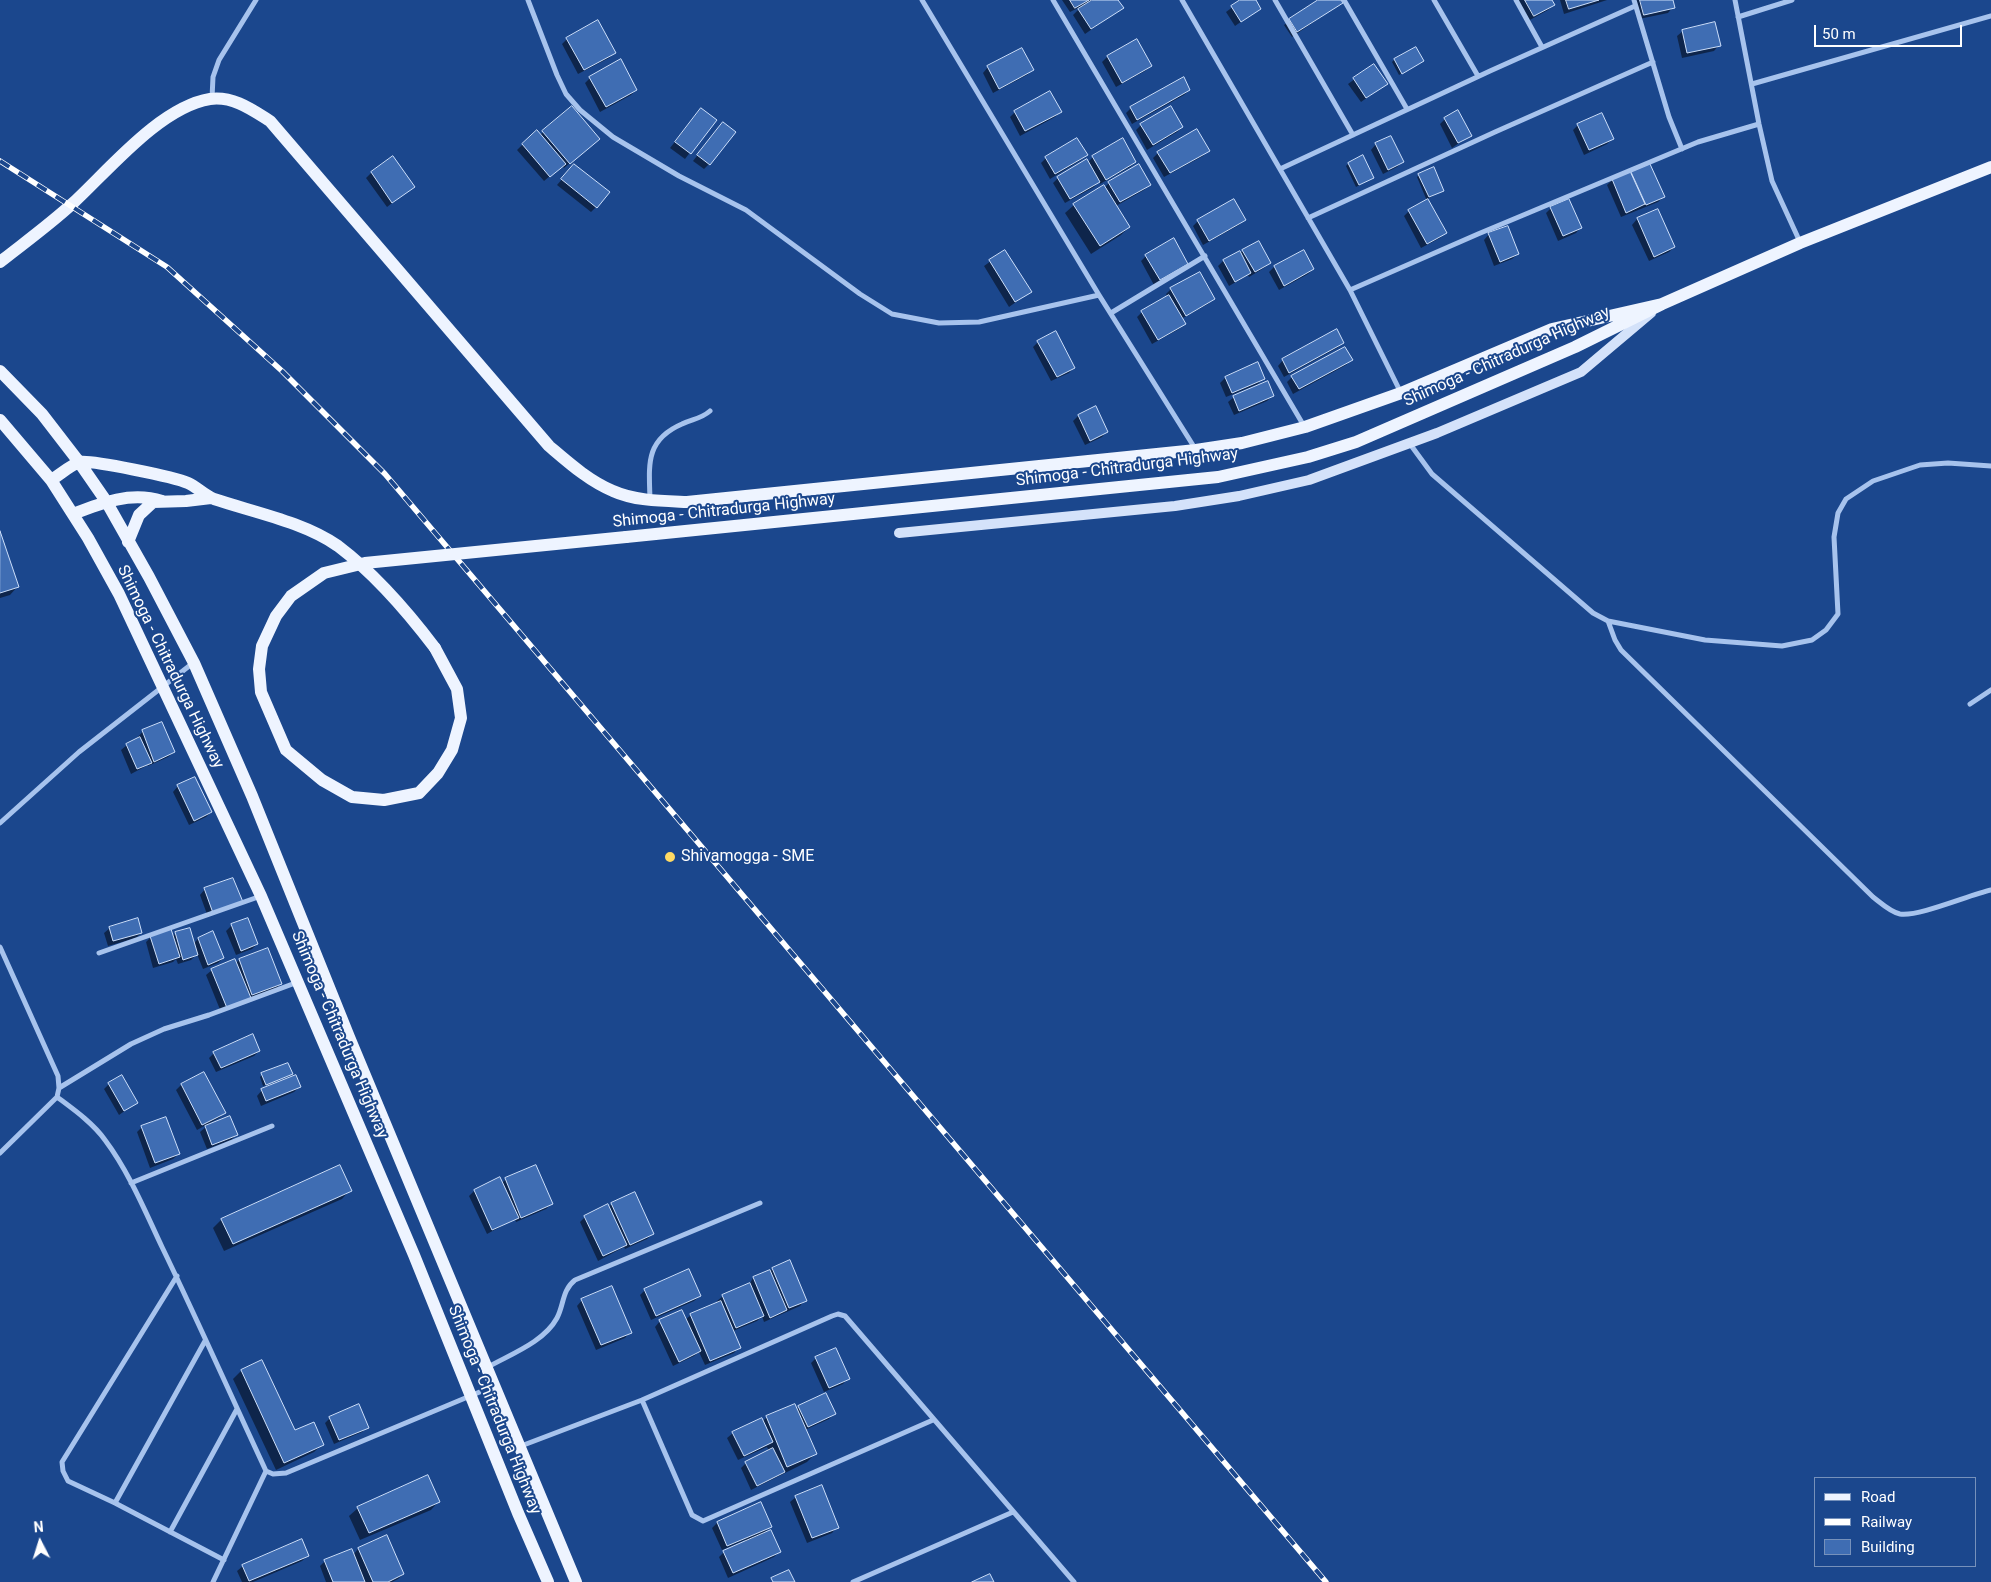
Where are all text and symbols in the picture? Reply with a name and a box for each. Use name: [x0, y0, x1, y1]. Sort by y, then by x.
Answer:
scale bar: [1816, 15, 1964, 47]
text: 50 m: [1822, 25, 1856, 43]
street label: Shimoga - Chitradurga Highway: [1401, 303, 1613, 411]
street label: Shimoga - Chitradurga Highway: [1015, 445, 1239, 491]
street label: Shimoga - Chitradurga Highway: [612, 490, 836, 532]
street label: Shimoga - Chitradurga Highway: [112, 562, 228, 772]
place label: Shivamogga - SME: [681, 847, 814, 867]
marker: Shivamogga - SME: [663, 850, 677, 864]
street label: Shimoga - Chitradurga Highway: [286, 928, 392, 1142]
street label: Shimoga - Chitradurga Highway: [443, 1303, 545, 1517]
legend: [1814, 1477, 1976, 1567]
text: Road: [1861, 1488, 1895, 1506]
text: Railway: [1861, 1513, 1912, 1531]
north arrow: [15, 1517, 65, 1567]
text: N: [33, 1519, 44, 1535]
text: Building: [1861, 1538, 1915, 1556]

